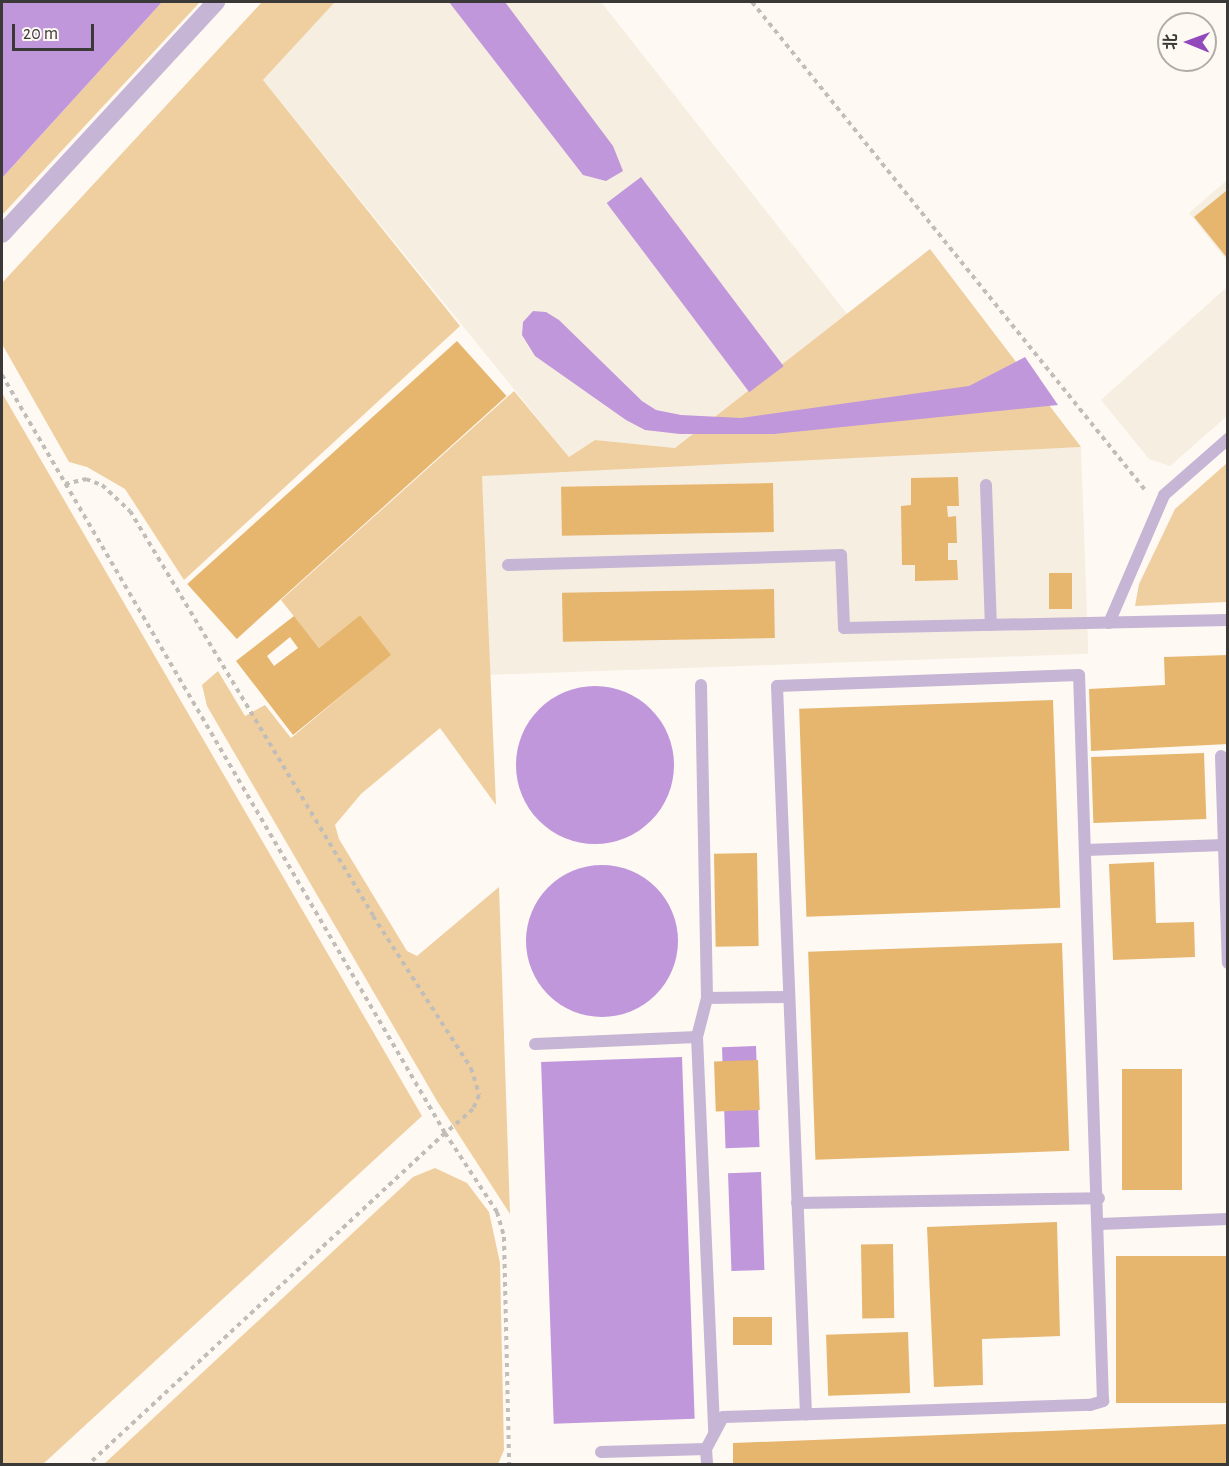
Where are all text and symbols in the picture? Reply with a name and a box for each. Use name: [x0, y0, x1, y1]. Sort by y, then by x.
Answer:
scale bar: [15, 12, 98, 50]
north arrow: [1157, 12, 1217, 72]
text: 20 m: [23, 25, 58, 43]
text: 北: [1163, 34, 1179, 50]

